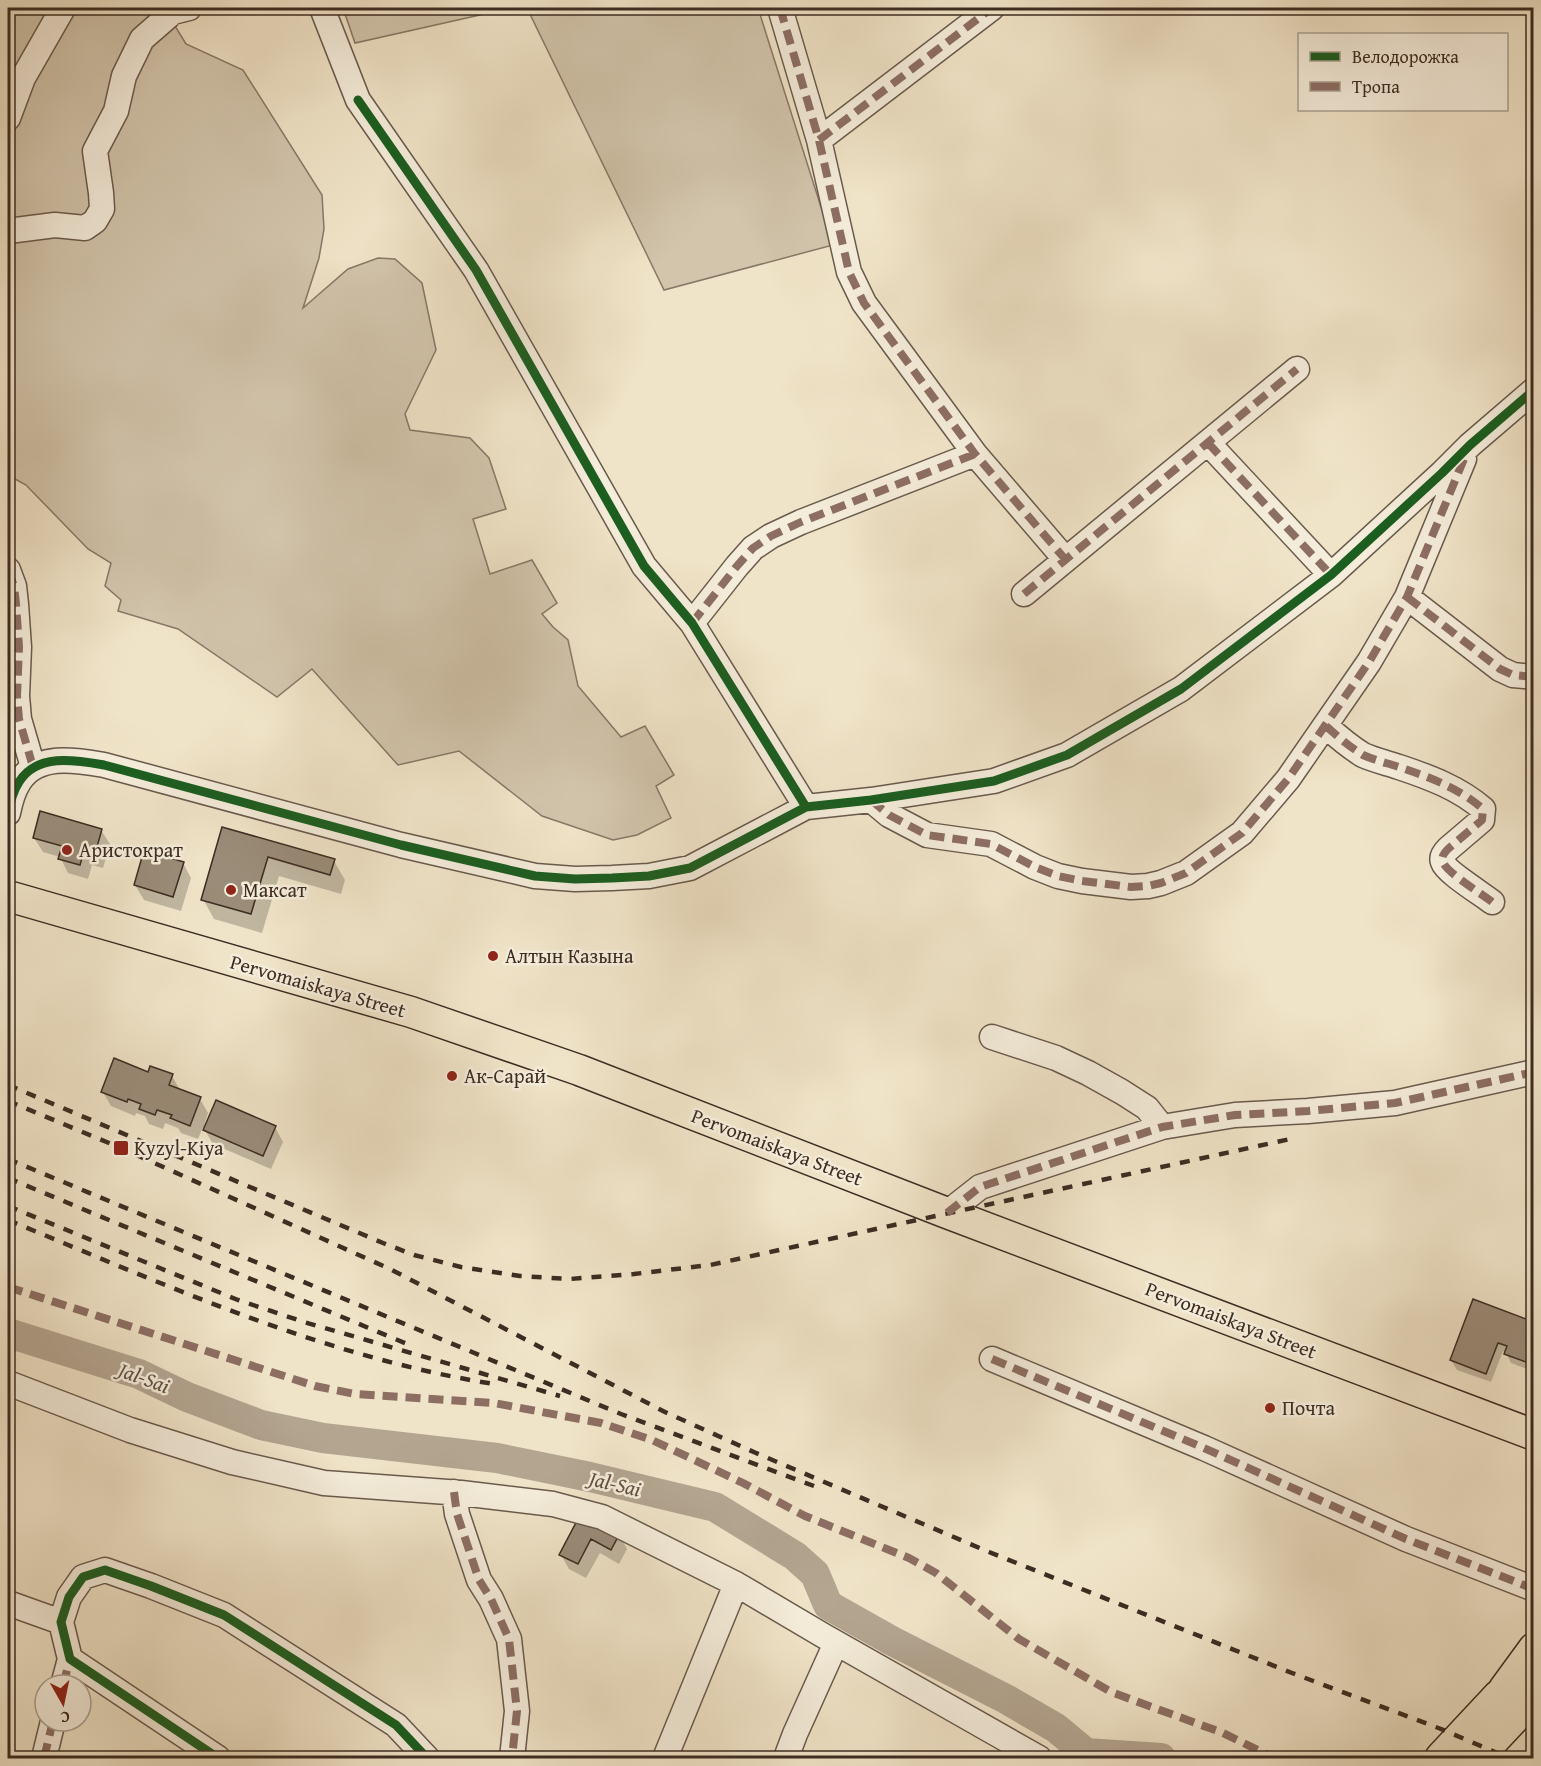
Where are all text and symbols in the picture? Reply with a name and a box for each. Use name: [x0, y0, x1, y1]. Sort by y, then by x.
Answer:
legend: [1298, 33, 1508, 111]
text: Велодорожка: [1352, 43, 1459, 70]
text: Тропа: [1352, 73, 1400, 100]
place label: Аристократ: [79, 835, 183, 864]
marker: Аристократ: [60, 843, 74, 857]
place label: Максат: [243, 875, 307, 904]
marker: Максат: [224, 883, 238, 897]
place label: Алтын Казына: [505, 941, 634, 970]
street label: Pervomaiskaya Street: [227, 947, 409, 1024]
marker: Алтын Казына: [486, 949, 500, 963]
place label: Ак-Сарай: [464, 1061, 546, 1090]
marker: Ак-Сарай: [445, 1069, 459, 1083]
street label: Pervomaiskaya Street: [687, 1101, 867, 1193]
place label: Kyzyl-Kiya: [134, 1133, 224, 1162]
marker: Kyzyl-Kiya: [112, 1139, 130, 1157]
street label: Pervomaiskaya Street: [1141, 1274, 1321, 1366]
water label: Jal-Sai: [112, 1353, 175, 1401]
place label: Почта: [1282, 1393, 1335, 1422]
marker: Почта: [1263, 1401, 1277, 1415]
water label: Jal-Sai: [583, 1462, 645, 1505]
north arrow: [33, 1673, 93, 1733]
text: С: [59, 1705, 72, 1730]

